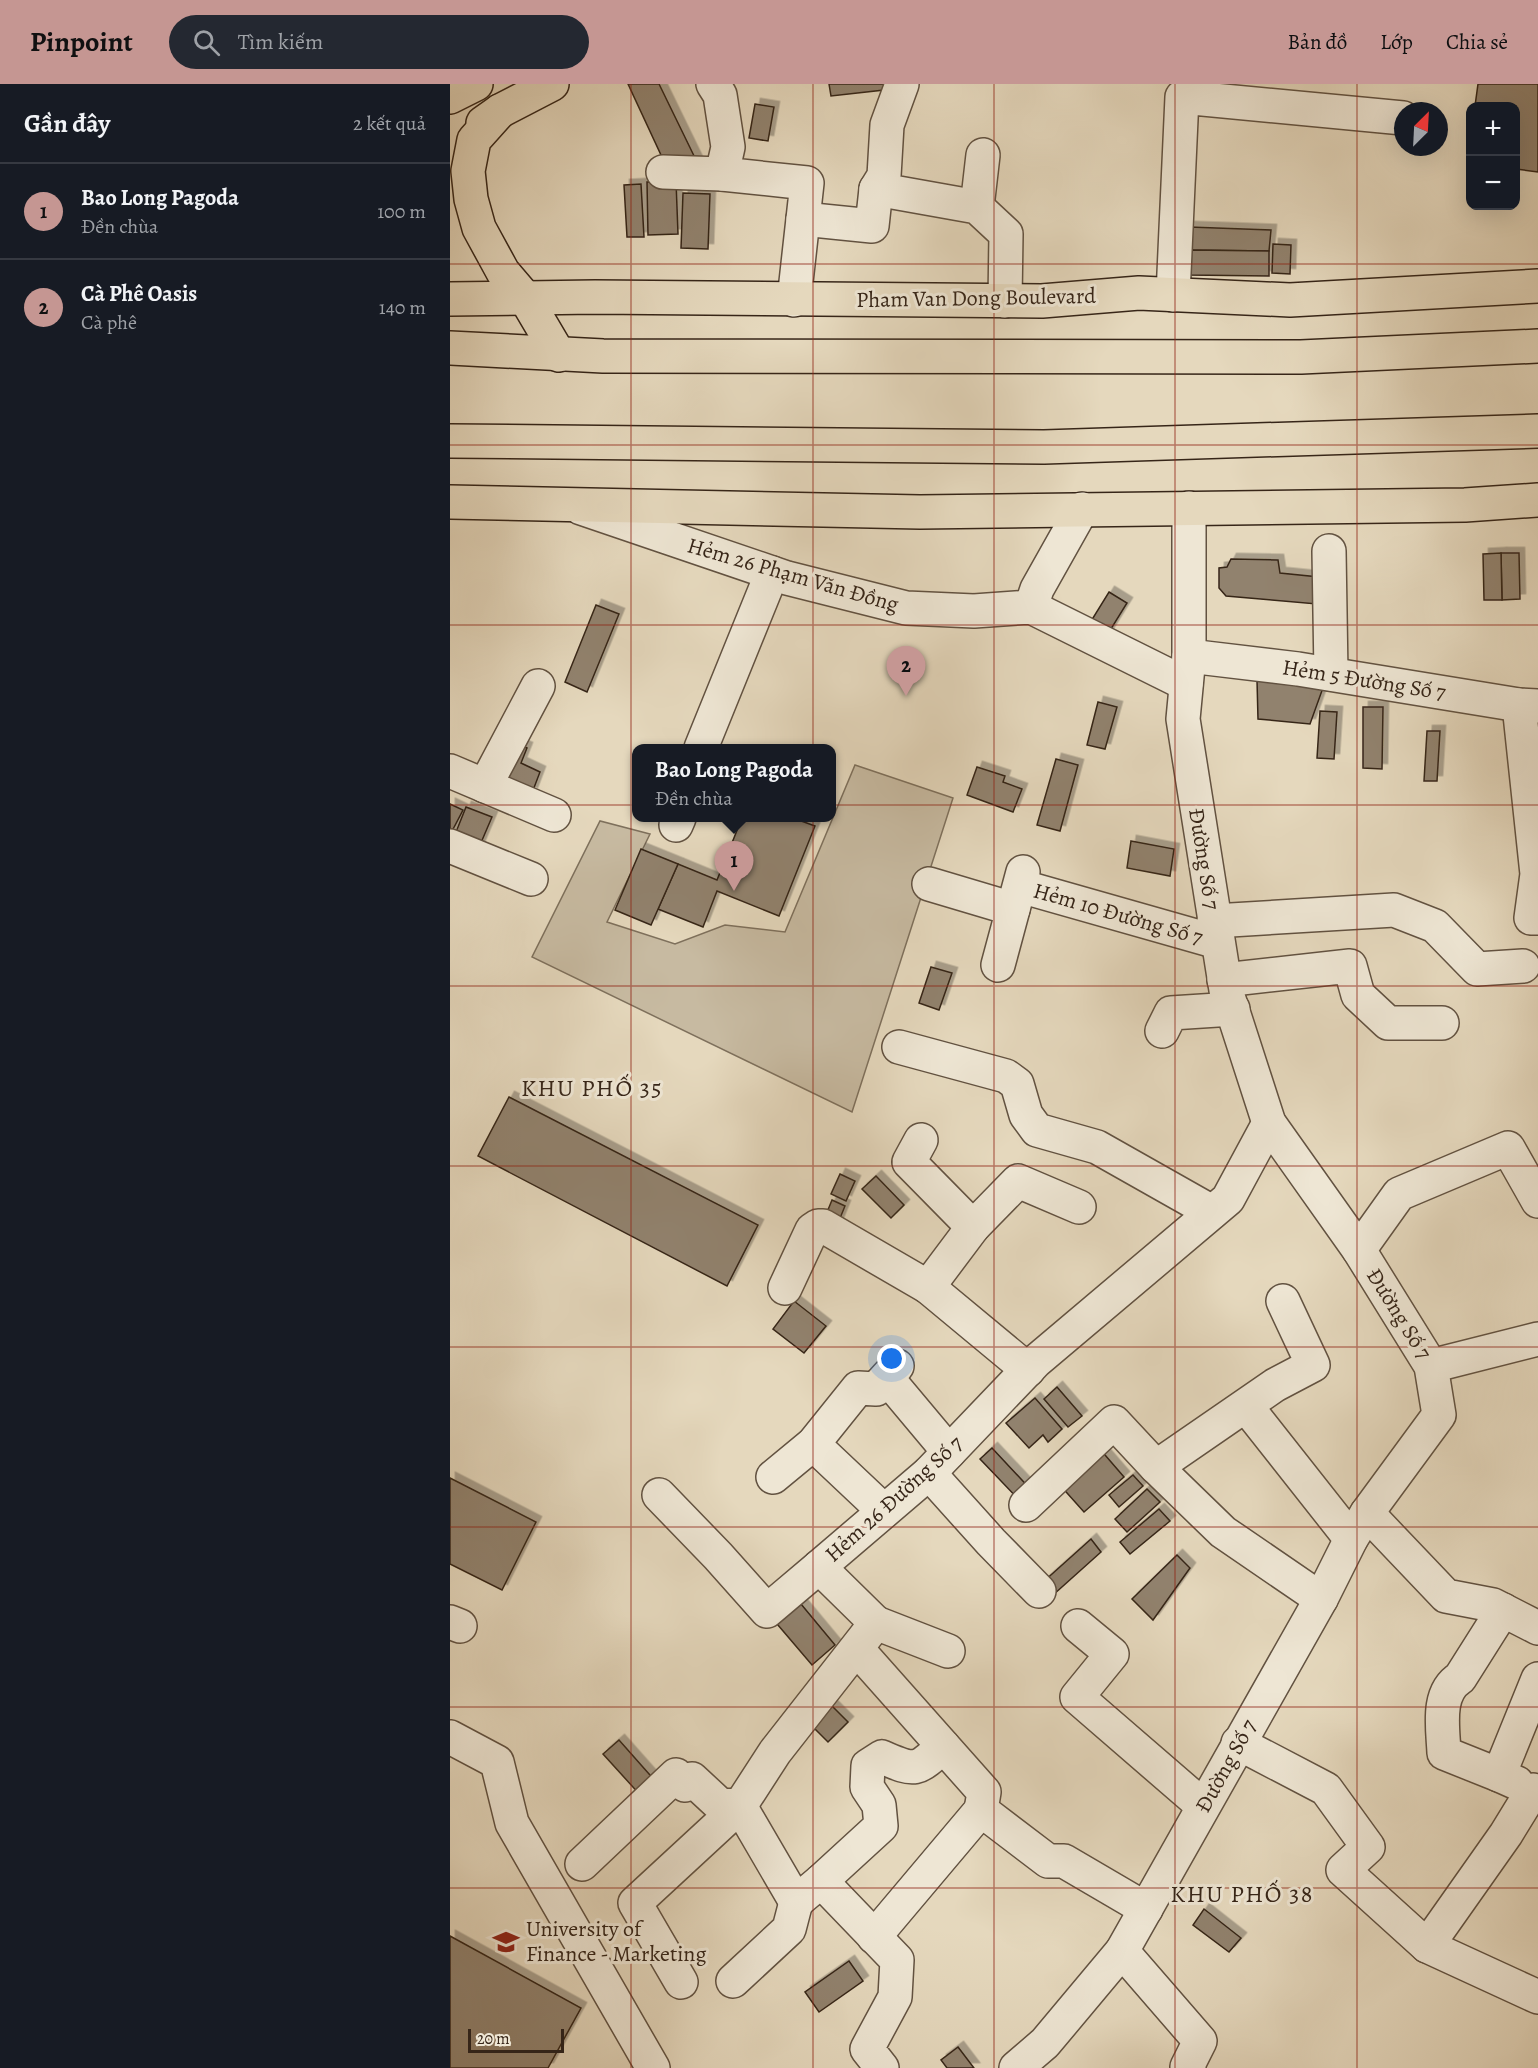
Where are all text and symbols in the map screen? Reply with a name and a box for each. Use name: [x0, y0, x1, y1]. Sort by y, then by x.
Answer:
search box: [169, 15, 589, 69]
text: Pinpoint: [30, 23, 133, 61]
icon: search: [190, 26, 223, 59]
text: Tìm kiếm: [238, 27, 323, 57]
text: Bản đồ: [1288, 28, 1347, 56]
text: Lớp: [1380, 28, 1413, 56]
text: Chia sẻ: [1446, 28, 1508, 56]
north arrow: [1394, 102, 1448, 156]
map controls: [1466, 102, 1520, 210]
button: +: [1466, 102, 1520, 156]
text: Gần đây: [24, 106, 110, 141]
text: 2 kết quả: [353, 110, 426, 137]
button: −: [1466, 156, 1520, 210]
text: Bao Long Pagoda: [81, 183, 239, 213]
text: 1: [40, 198, 47, 225]
text: 100 m: [377, 198, 426, 225]
text: Đền chùa: [81, 213, 158, 240]
text: Cà Phê Oasis: [81, 279, 197, 309]
street label: Pham Van Dong Boulevard: [856, 281, 1096, 315]
text: 2: [39, 294, 48, 321]
text: 140 m: [379, 294, 426, 321]
text: Cà phê: [81, 309, 137, 336]
street label: Hẻm 26 Phạm Văn Đồng: [684, 530, 902, 620]
pin: 2: [886, 646, 926, 696]
street label: Hẻm 5 Đường Số 7: [1280, 652, 1449, 708]
popup: [632, 744, 836, 822]
text: Bao Long Pagoda: [655, 755, 813, 785]
text: Đền chùa: [655, 785, 733, 812]
street label: Đường Số 7: [1181, 806, 1227, 913]
pin: 1: [714, 842, 754, 891]
street label: Hẻm 10 Đường Số 7: [1030, 876, 1207, 953]
district label: KHU PHỐ 35: [521, 1072, 663, 1104]
street label: Đường Số 7: [1359, 1263, 1439, 1366]
your location: [877, 1344, 906, 1373]
street label: Hẻm 26 Đường Số 7: [819, 1428, 970, 1569]
street label: Đường Số 7: [1188, 1713, 1264, 1818]
district label: KHU PHỐ 38: [1170, 1878, 1314, 1910]
place label: University of Finance - Marketing: [526, 1914, 706, 1969]
school or university icon: University of Finance - Marketing: [491, 1927, 521, 1957]
scale bar: [468, 2026, 564, 2054]
text: 20 m: [477, 2028, 510, 2050]

